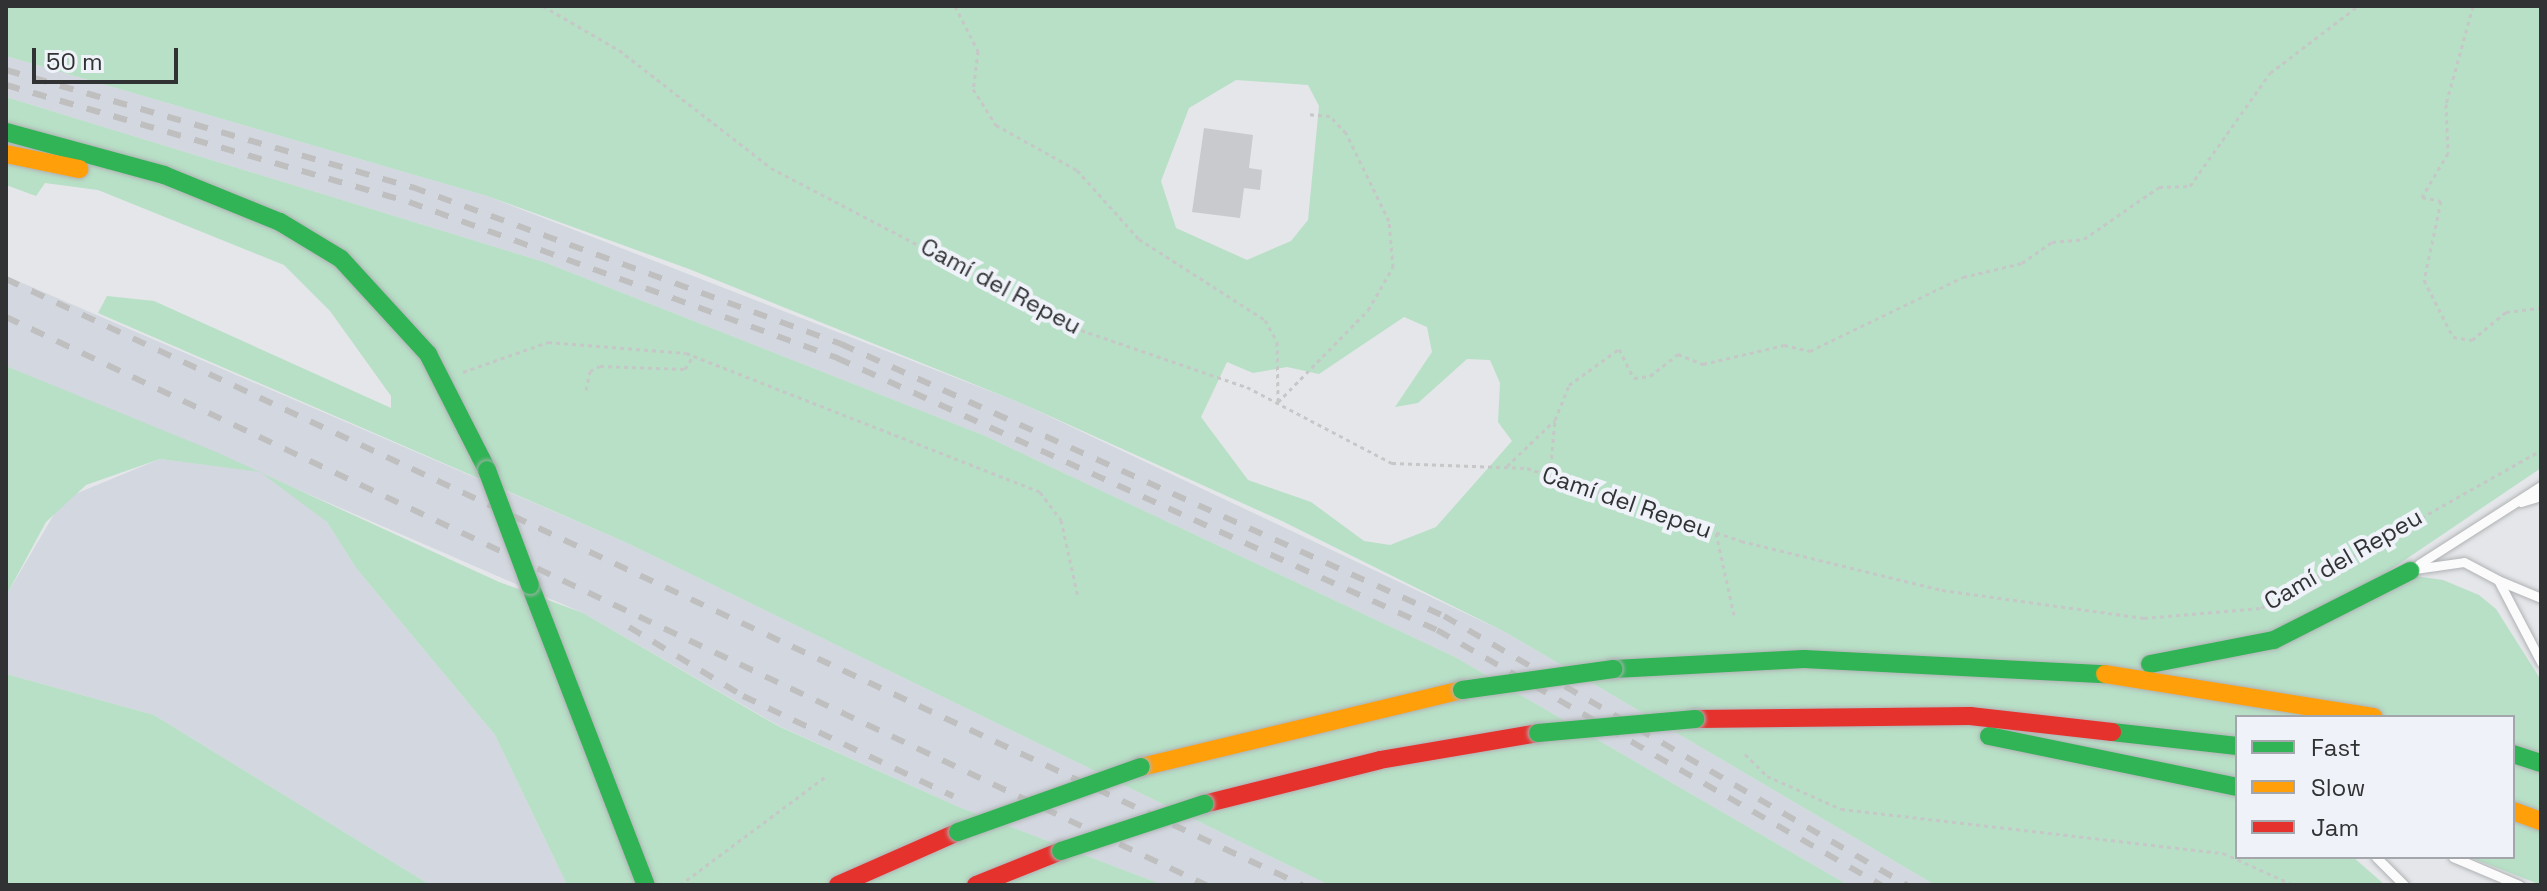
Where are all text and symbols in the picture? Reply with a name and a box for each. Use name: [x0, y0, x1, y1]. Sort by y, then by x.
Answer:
scale bar: [36, 32, 182, 82]
text: 50 m: [46, 46, 103, 77]
street label: Camí del Repeu: [916, 232, 1086, 340]
street label: Camí del Repeu: [1538, 460, 1716, 544]
street label: Camí del Repeu: [2259, 502, 2427, 616]
legend: [2235, 715, 2515, 859]
text: Fast: [2311, 732, 2361, 763]
text: Slow: [2311, 772, 2365, 803]
text: Jam: [2311, 812, 2359, 843]

